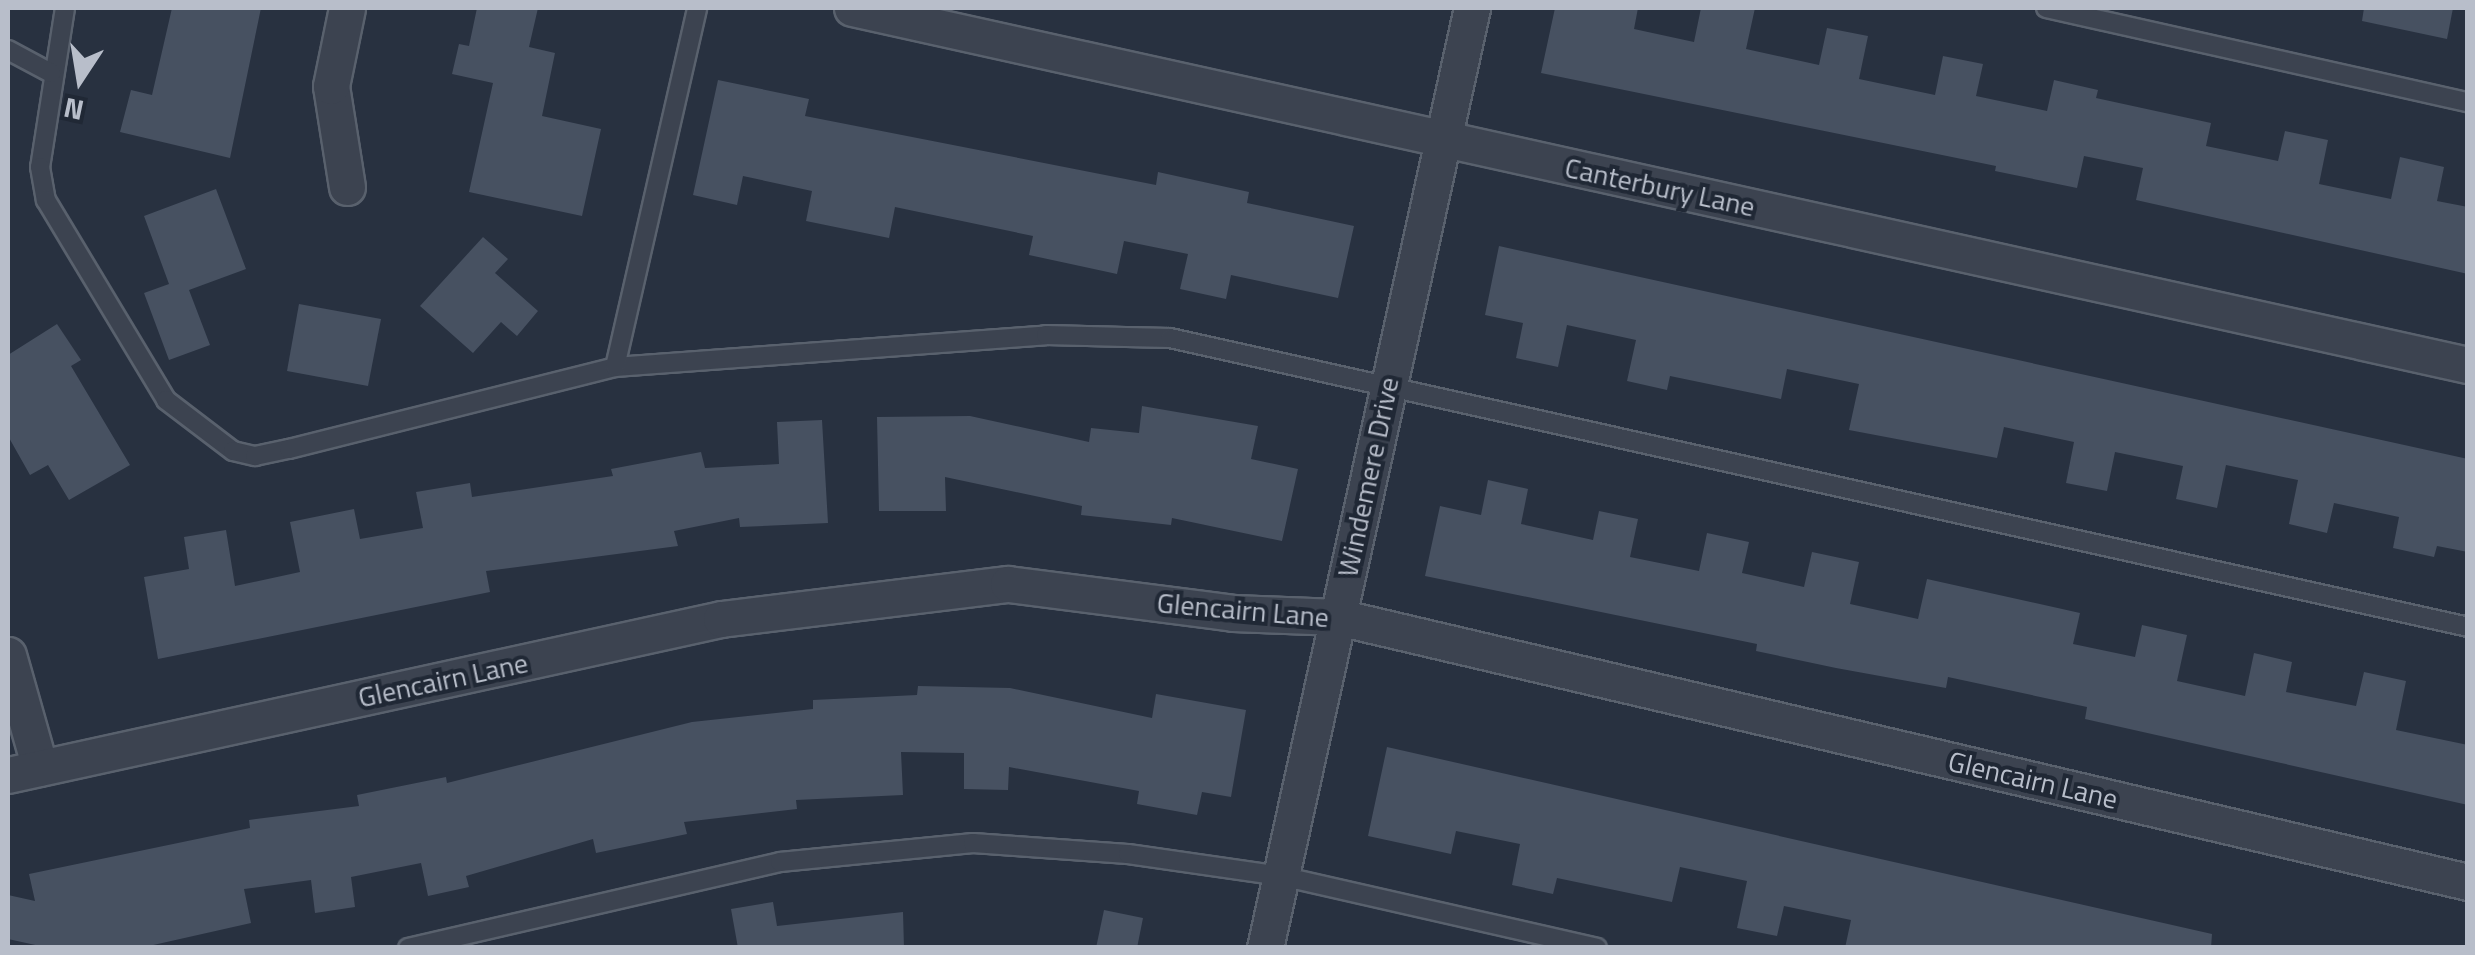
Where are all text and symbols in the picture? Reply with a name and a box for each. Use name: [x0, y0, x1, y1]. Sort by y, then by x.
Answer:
north arrow: [30, 30, 130, 130]
text: N: [60, 87, 88, 133]
street label: Canterbury Lane: [1562, 150, 1758, 224]
street label: Windemere Drive: [1330, 374, 1406, 580]
street label: Glencairn Lane: [1155, 586, 1331, 634]
street label: Glencairn Lane: [355, 646, 531, 714]
street label: Glencairn Lane: [1945, 744, 2121, 816]

